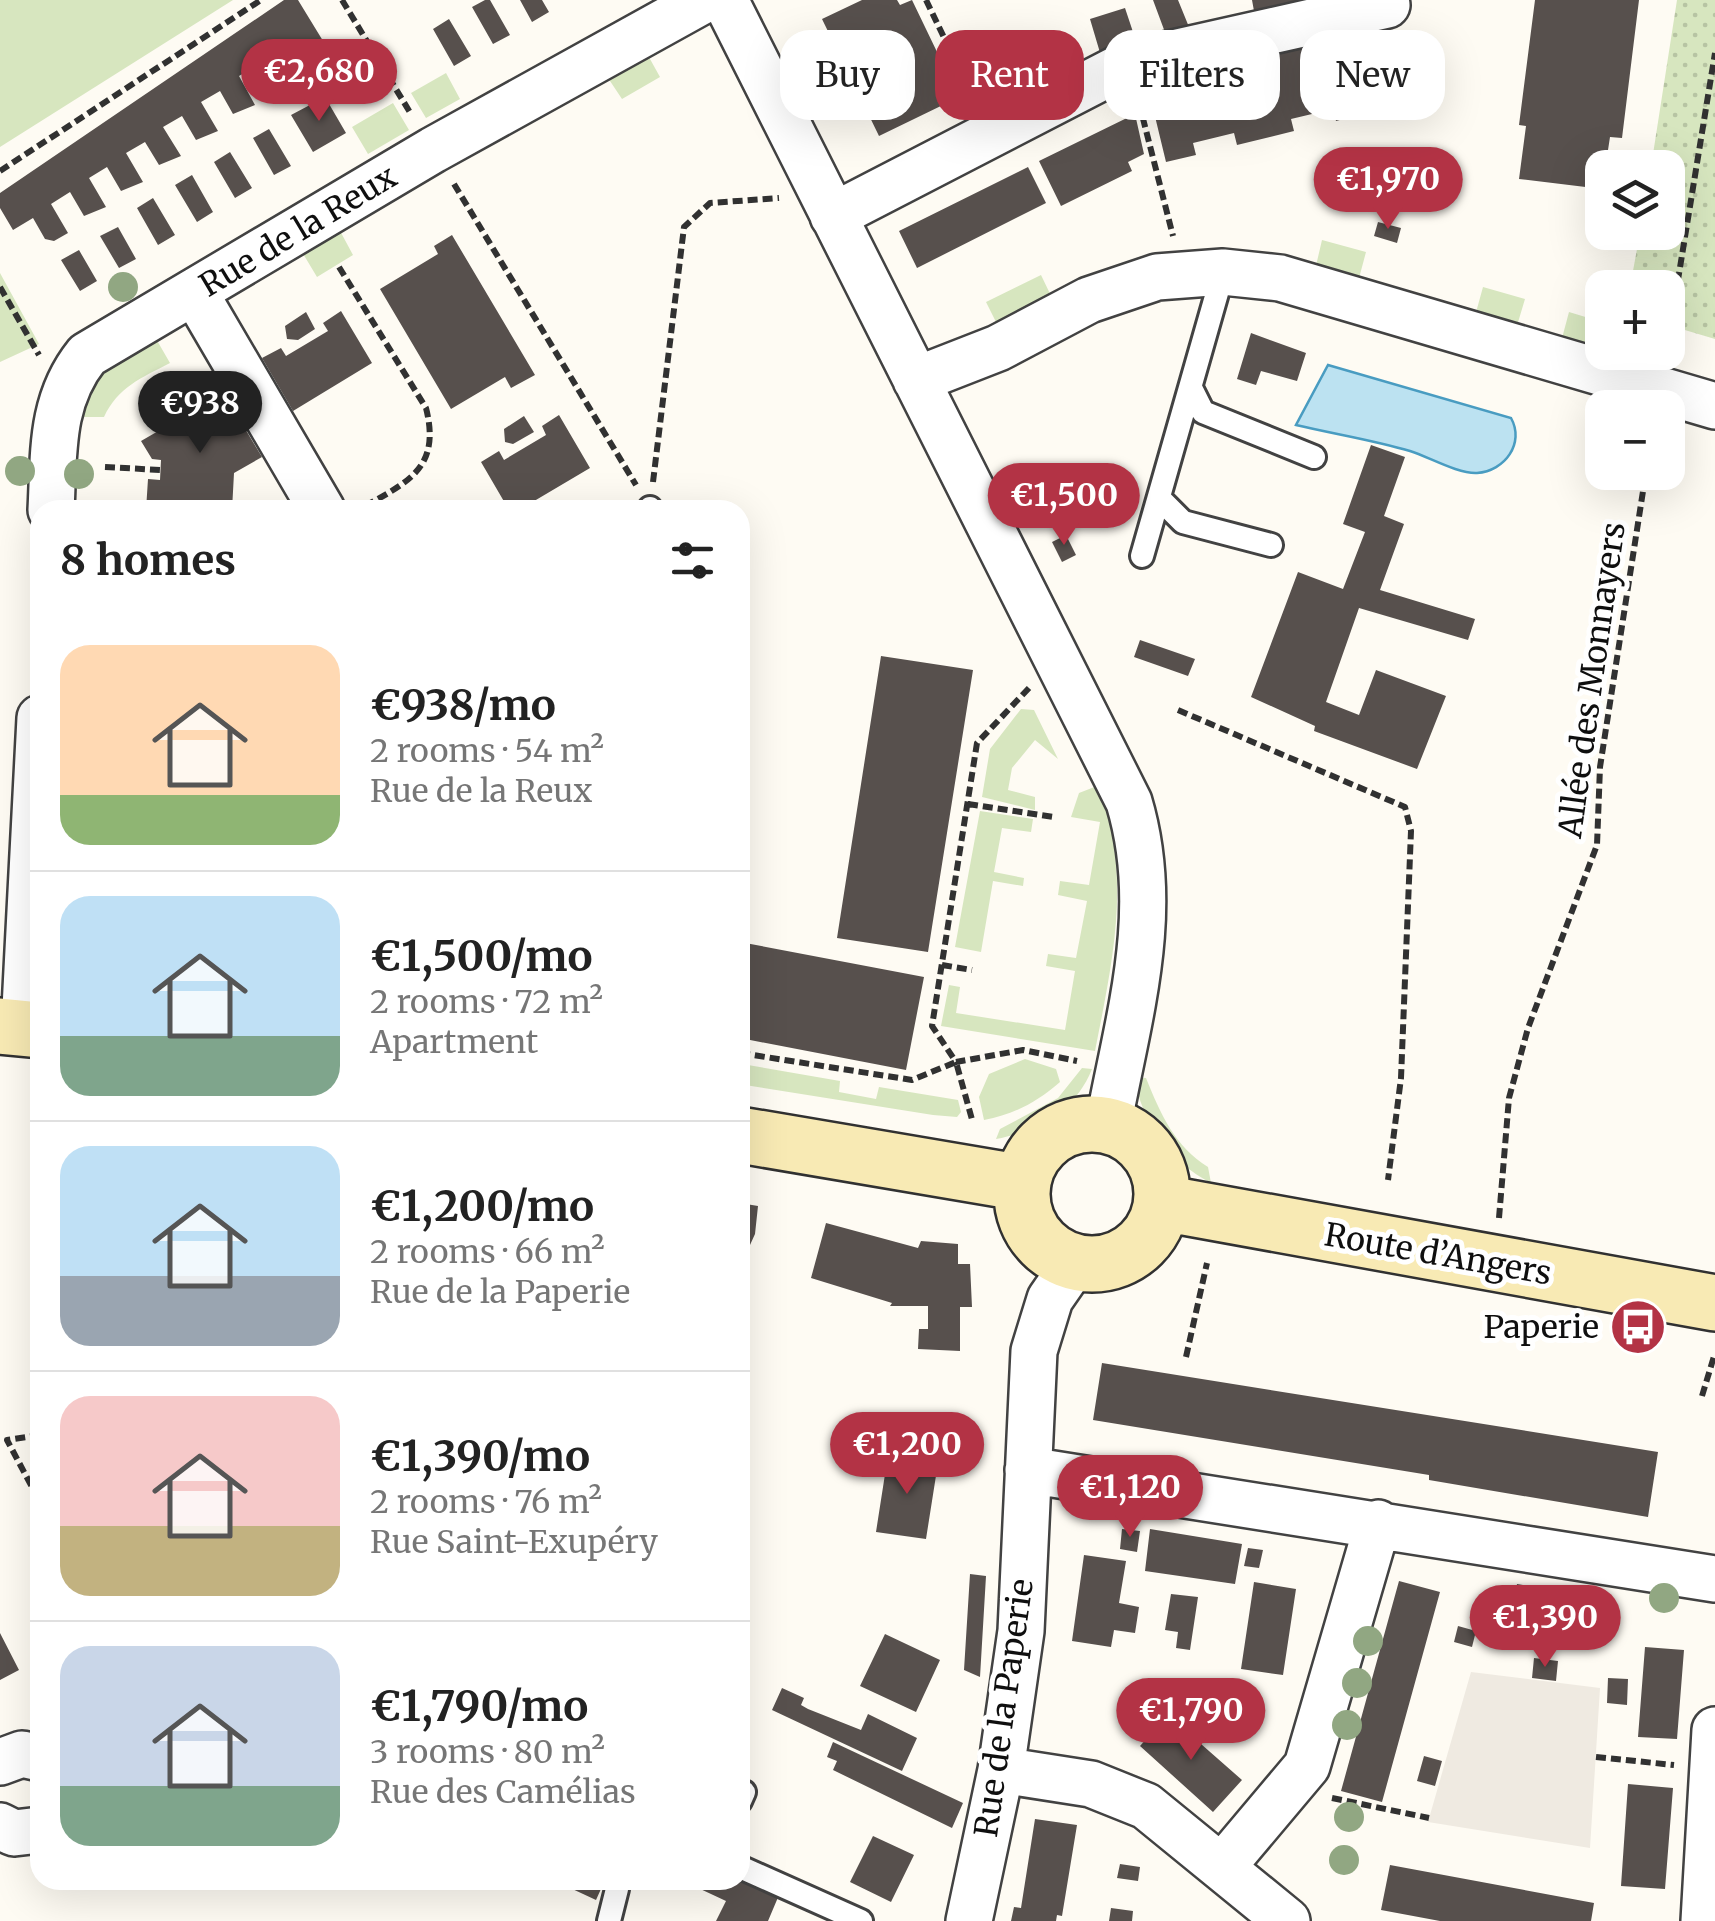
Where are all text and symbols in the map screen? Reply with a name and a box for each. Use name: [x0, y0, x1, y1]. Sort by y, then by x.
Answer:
chip: Buy: [780, 30, 915, 120]
chip: Rent: [935, 30, 1084, 120]
chip: Filters: [1104, 30, 1280, 120]
chip: New: [1300, 30, 1445, 120]
pin: €2,680: [238, 39, 400, 124]
text: €2,680: [263, 51, 375, 91]
pin: €1,970: [1307, 147, 1469, 232]
map controls: [1585, 150, 1685, 490]
button: layers: [1585, 150, 1685, 250]
street label: Rue de la Reux: [192, 157, 404, 305]
text: €1,970: [1336, 159, 1440, 199]
button: +: [1585, 270, 1685, 370]
pin: €938: [141, 371, 259, 456]
text: €938: [160, 383, 240, 423]
button: −: [1585, 390, 1685, 490]
pin: €1,500: [983, 463, 1145, 548]
text: €1,500: [1010, 475, 1118, 515]
street label: Allée des Monnayers: [1550, 520, 1634, 841]
icon: filters: [665, 533, 720, 588]
text: 8 homes: [60, 534, 236, 586]
text: €938/mo: [370, 679, 556, 731]
icon: home: [140, 685, 260, 805]
text: 2 rooms · 54 m²: [370, 731, 604, 771]
text: Rue de la Reux: [370, 771, 592, 811]
text: €1,500/mo: [370, 930, 592, 982]
icon: home: [140, 936, 260, 1056]
text: 2 rooms · 72 m²: [370, 982, 603, 1022]
text: Apartment: [370, 1022, 538, 1062]
text: €1,200/mo: [370, 1180, 594, 1232]
icon: home: [140, 1186, 260, 1306]
street label: Route d’Angers: [1321, 1214, 1555, 1294]
text: 2 rooms · 66 m²: [370, 1232, 605, 1272]
text: Rue de la Paperie: [370, 1272, 630, 1312]
bus stop icon: Paperie: [1608, 1297, 1668, 1357]
place label: Paperie: [1483, 1307, 1599, 1347]
pin: €1,200: [826, 1412, 988, 1497]
text: €1,200: [852, 1424, 962, 1464]
text: €1,390/mo: [370, 1430, 590, 1482]
icon: home: [140, 1436, 260, 1556]
pin: €1,120: [1049, 1455, 1211, 1540]
text: €1,120: [1079, 1467, 1181, 1507]
text: 2 rooms · 76 m²: [370, 1482, 602, 1522]
text: Rue Saint-Exupéry: [370, 1522, 658, 1562]
street label: Rue de la Paperie: [966, 1576, 1042, 1840]
pin: €1,390: [1464, 1585, 1626, 1670]
text: €1,390: [1492, 1597, 1598, 1637]
pin: €1,790: [1110, 1678, 1272, 1763]
text: €1,790/mo: [370, 1680, 588, 1732]
icon: home: [140, 1686, 260, 1806]
text: €1,790: [1138, 1690, 1244, 1730]
text: 3 rooms · 80 m²: [370, 1732, 605, 1772]
text: Rue des Camélias: [370, 1772, 636, 1812]

